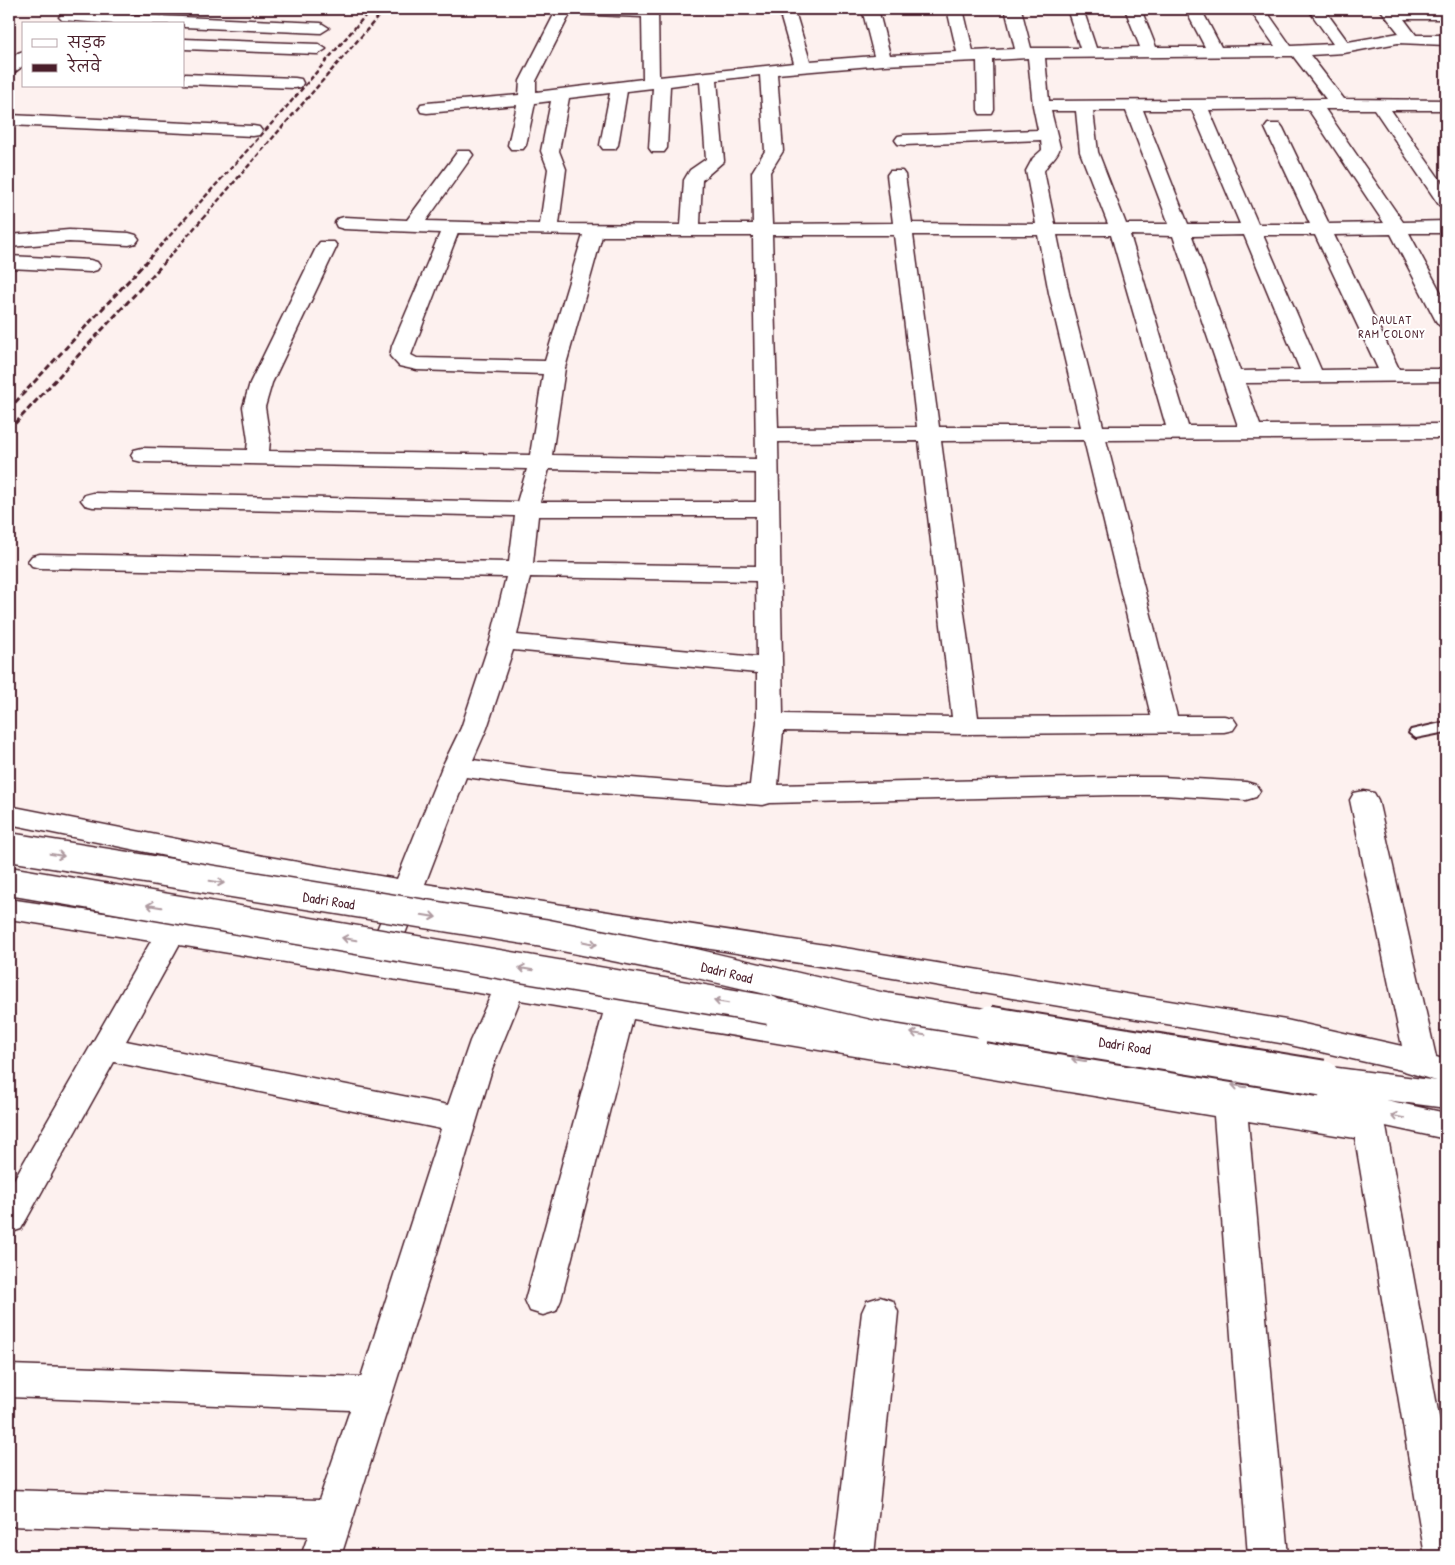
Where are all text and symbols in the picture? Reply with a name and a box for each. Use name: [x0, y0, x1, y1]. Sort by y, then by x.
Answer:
legend: [22, 22, 185, 88]
text: सड़क: [67, 32, 106, 53]
text: रेलवे: [66, 53, 102, 77]
district label: DAULAT RAM COLONY: [1358, 311, 1426, 342]
one-way arrow: [48, 850, 64, 860]
one-way arrow: [209, 877, 225, 887]
street label: Dadri Road: [302, 887, 357, 914]
one-way arrow: [146, 900, 162, 910]
one-way arrow: [421, 911, 437, 921]
one-way arrow: [341, 934, 357, 944]
one-way arrow: [581, 938, 597, 948]
street label: Dadri Road: [699, 956, 755, 988]
one-way arrow: [519, 964, 535, 974]
one-way arrow: [713, 997, 729, 1007]
one-way arrow: [910, 1029, 926, 1039]
street label: Dadri Road: [1098, 1032, 1153, 1059]
one-way arrow: [1071, 1055, 1087, 1065]
one-way arrow: [1231, 1080, 1247, 1090]
one-way arrow: [1391, 1112, 1407, 1121]

